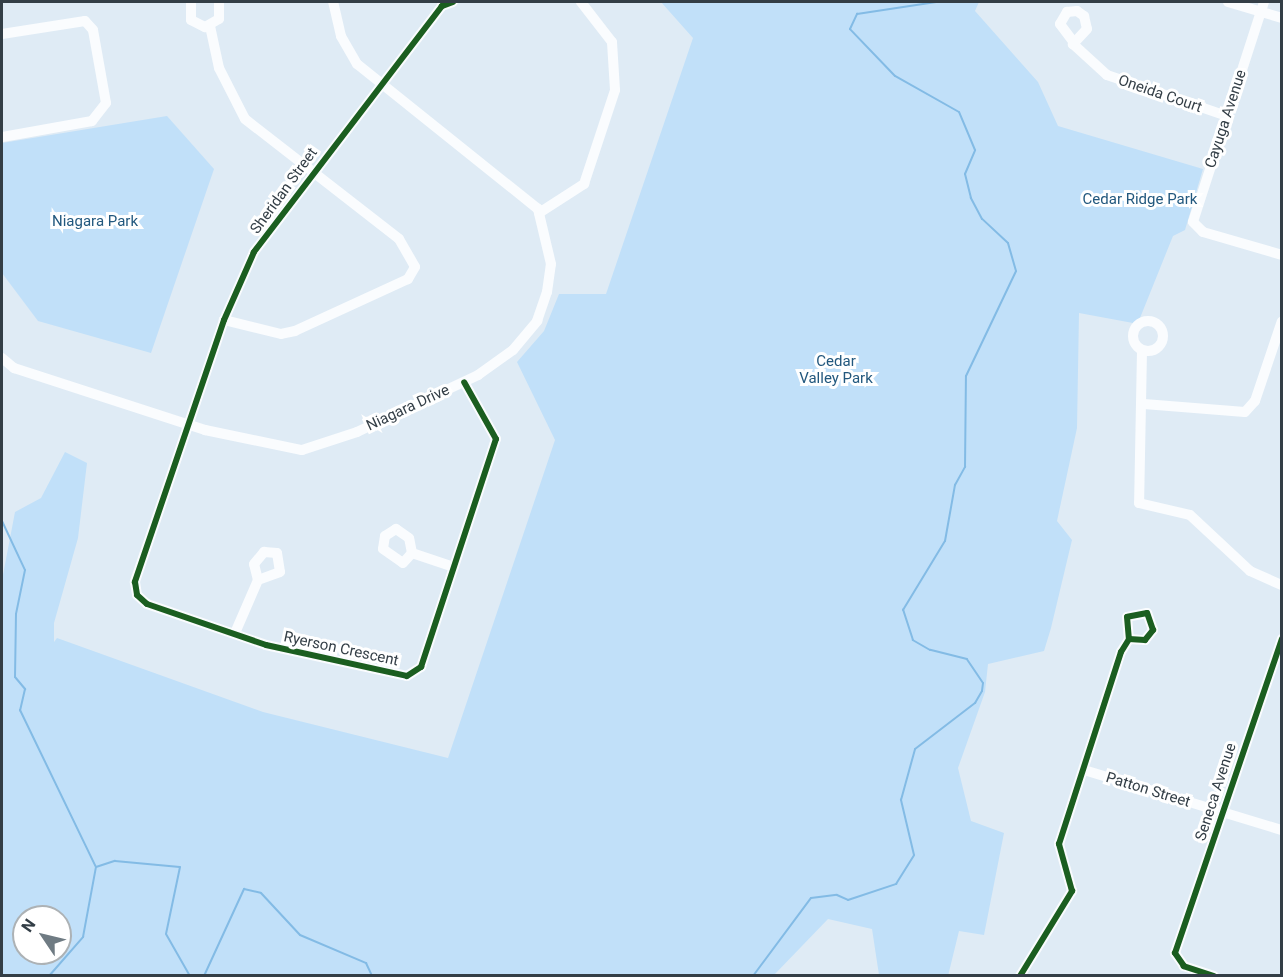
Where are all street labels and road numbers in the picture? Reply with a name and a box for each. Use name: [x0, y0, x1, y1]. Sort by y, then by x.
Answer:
street label: Cayuga Avenue: [1202, 67, 1250, 171]
street label: Oneida Court: [1116, 71, 1204, 117]
street label: Sheridan Street: [247, 144, 321, 238]
street label: Niagara Drive: [364, 381, 452, 435]
street label: Ryerson Crescent: [282, 628, 400, 670]
street label: Seneca Avenue: [1192, 741, 1240, 843]
street label: Patton Street: [1104, 769, 1192, 811]

